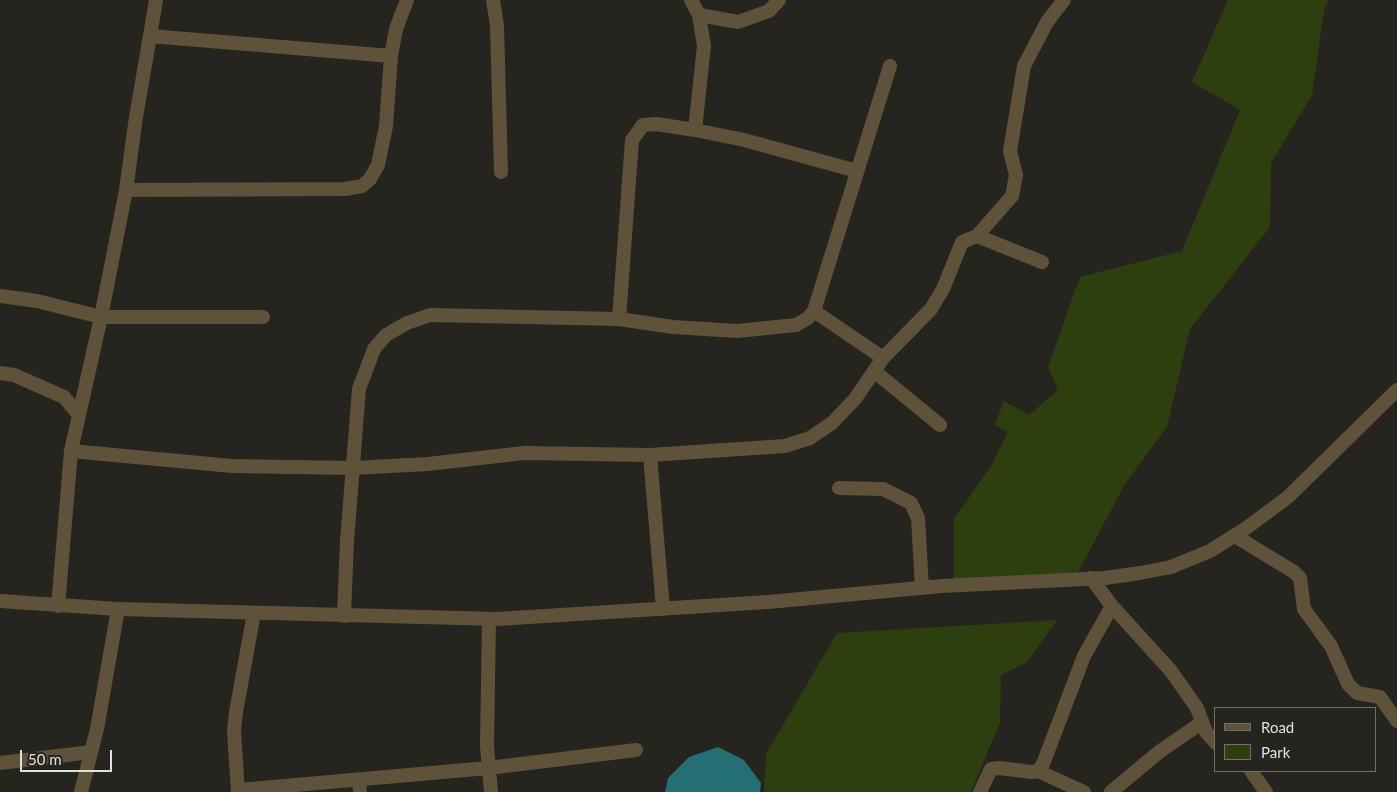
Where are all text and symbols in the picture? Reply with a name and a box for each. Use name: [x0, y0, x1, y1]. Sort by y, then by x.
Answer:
legend: [1214, 707, 1377, 772]
text: Road: [1261, 718, 1294, 736]
scale bar: [22, 740, 115, 772]
text: Park: [1261, 743, 1290, 761]
text: 50 m: [28, 750, 62, 768]

